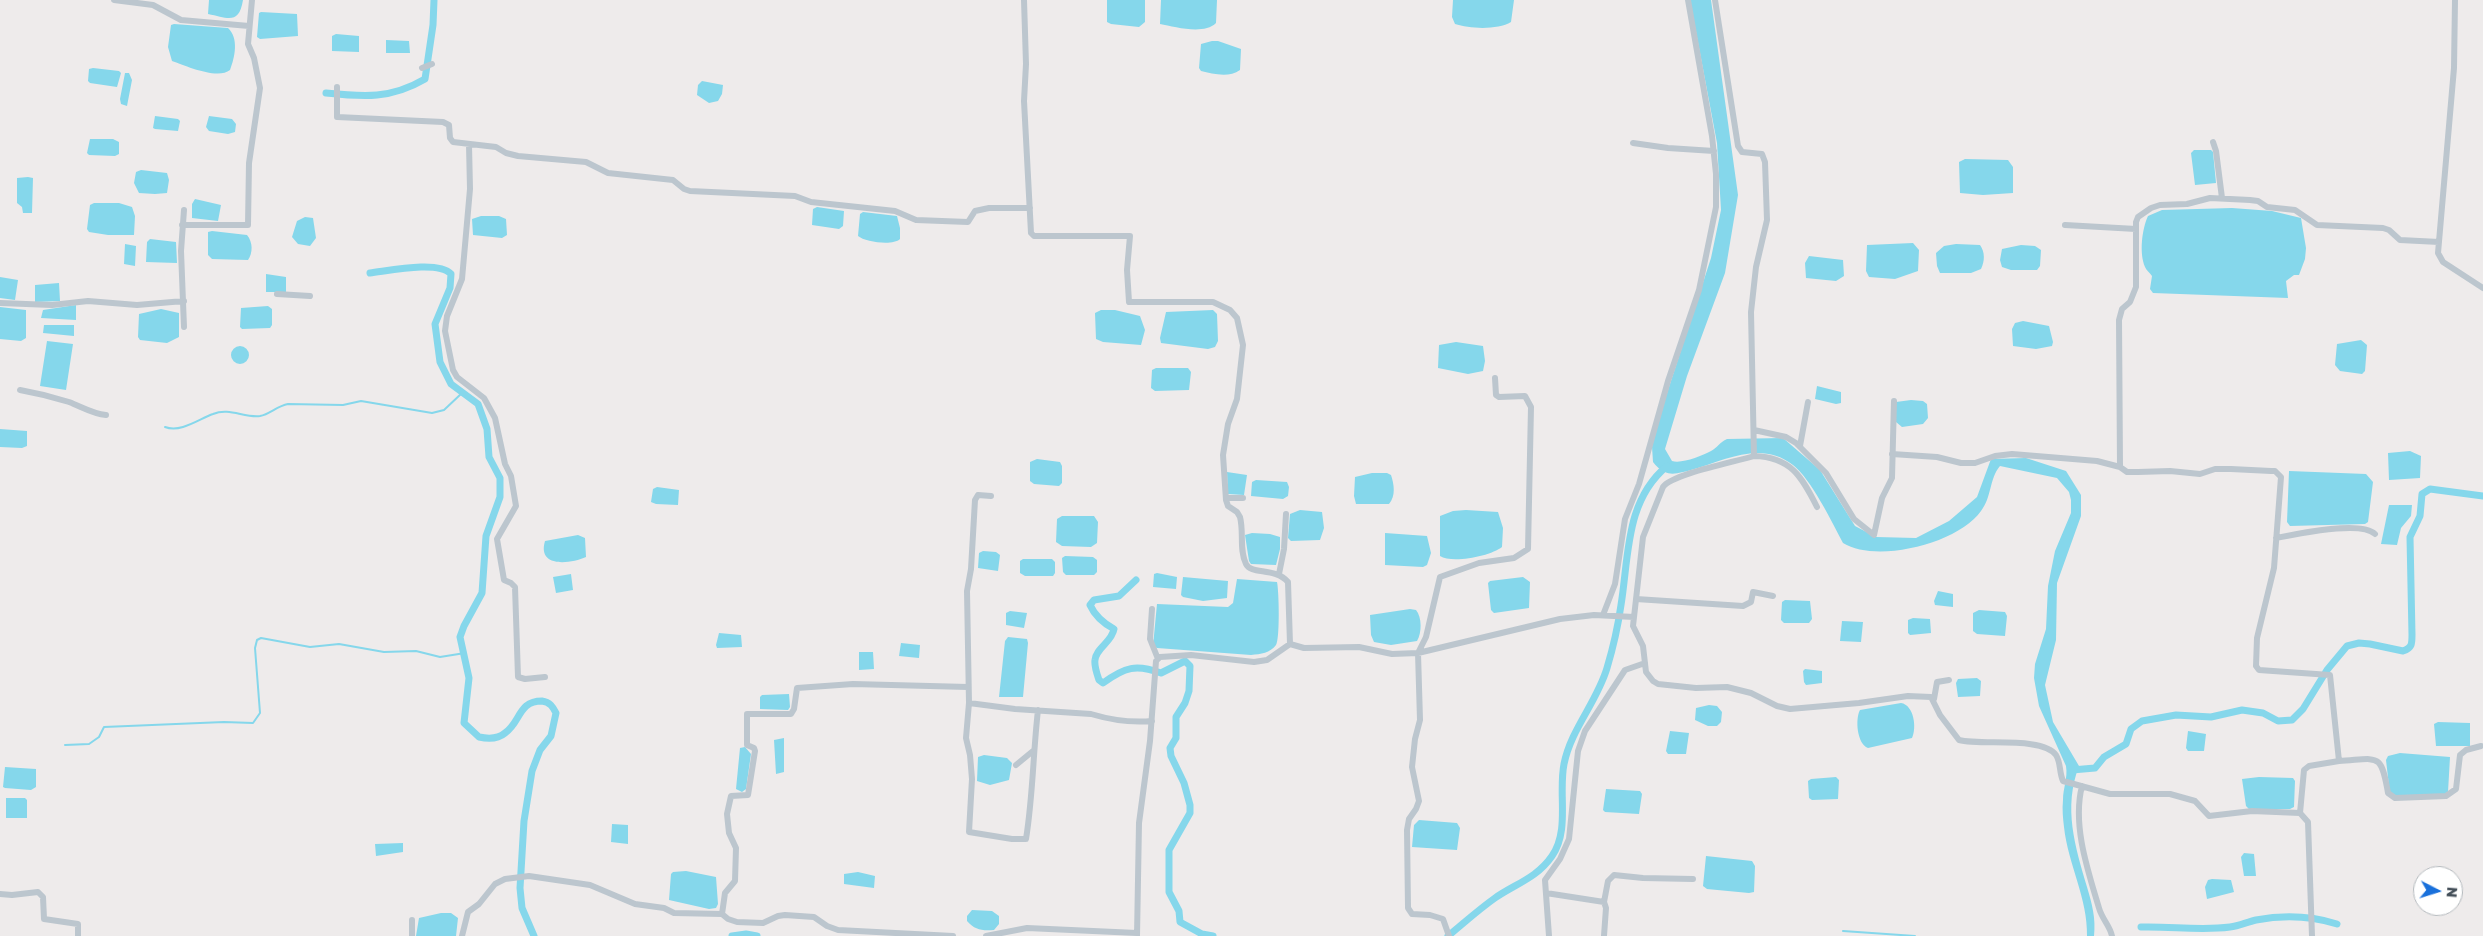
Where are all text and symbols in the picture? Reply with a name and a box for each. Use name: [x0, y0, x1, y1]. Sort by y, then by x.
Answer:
north arrow: [2413, 866, 2463, 916]
text: N: [2444, 886, 2461, 898]

